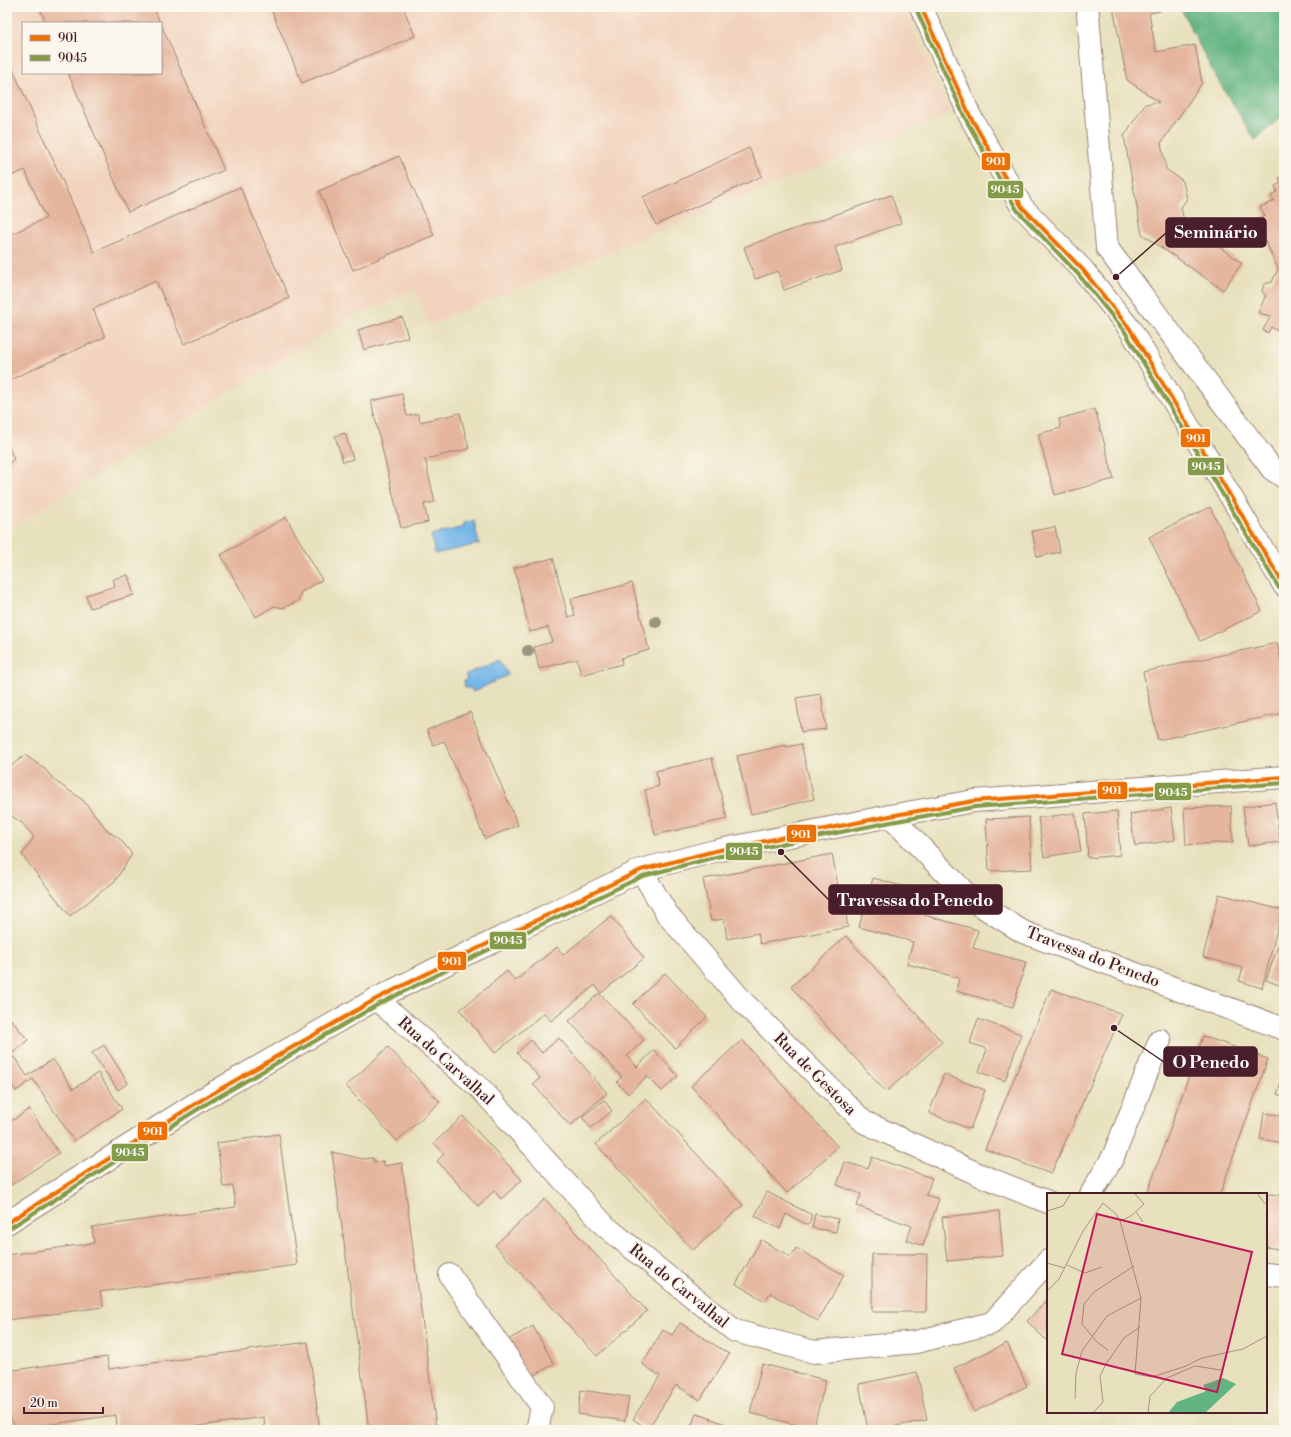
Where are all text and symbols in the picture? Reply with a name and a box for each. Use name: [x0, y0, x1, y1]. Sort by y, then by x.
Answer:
legend: [22, 22, 162, 74]
text: 901: [58, 31, 79, 46]
text: 9045: [58, 51, 87, 66]
line badge: 901: [981, 152, 1011, 171]
text: 901: [986, 155, 1007, 169]
line badge: 9045: [987, 180, 1024, 199]
text: 9045: [990, 183, 1020, 197]
callout: Seminário: [1166, 218, 1266, 247]
text: Seminário: [1174, 222, 1258, 244]
line badge: 901: [1180, 428, 1211, 448]
text: 901: [1186, 432, 1207, 446]
line badge: 9045: [1187, 457, 1225, 476]
text: 9045: [1191, 460, 1221, 474]
line badge: 901: [1097, 781, 1128, 800]
line badge: 9045: [1154, 782, 1192, 801]
text: 901: [1102, 784, 1123, 798]
text: 9045: [1158, 786, 1188, 800]
line badge: 901: [786, 824, 817, 843]
text: 901: [791, 828, 812, 842]
line badge: 9045: [725, 842, 763, 861]
text: 9045: [729, 845, 759, 859]
callout: Travessa do Penedo: [829, 885, 1002, 914]
text: Travessa do Penedo: [837, 890, 993, 912]
street label: Travessa do Penedo: [1023, 922, 1163, 992]
line badge: 9045: [489, 931, 527, 950]
text: 9045: [493, 934, 523, 948]
line badge: 901: [437, 951, 467, 971]
text: 901: [442, 955, 463, 969]
street label: Rua do Carvalhal: [394, 1013, 498, 1110]
street label: Rua de Gestosa: [770, 1029, 861, 1120]
callout: O Penedo: [1164, 1047, 1257, 1076]
text: O Penedo: [1172, 1052, 1250, 1074]
line badge: 901: [137, 1121, 168, 1141]
text: 901: [143, 1125, 164, 1139]
line badge: 9045: [111, 1143, 149, 1162]
text: 9045: [115, 1146, 145, 1160]
inset map: [1047, 1193, 1267, 1413]
street label: Rua do Carvalhal: [625, 1240, 733, 1333]
scale bar: [24, 1389, 103, 1415]
text: 20 m: [30, 1396, 58, 1411]

